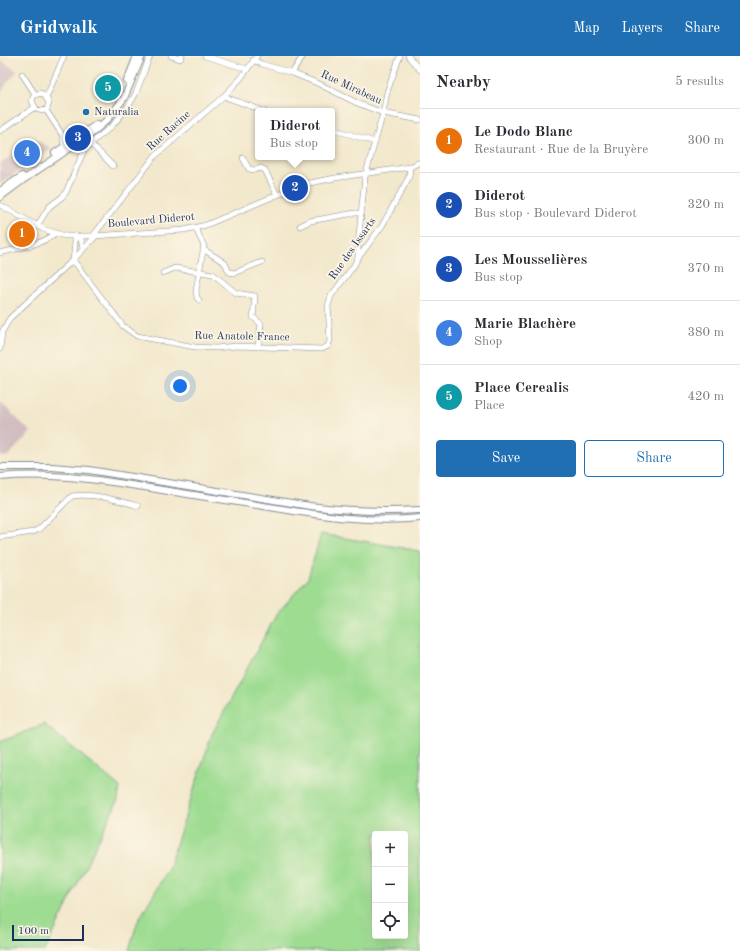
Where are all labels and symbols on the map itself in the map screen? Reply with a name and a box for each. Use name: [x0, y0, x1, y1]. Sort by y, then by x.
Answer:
street label: Rue Mirabeau: [319, 69, 383, 107]
pin: 5: [95, 73, 121, 103]
marker: Naturalia: [81, 107, 91, 117]
place label: Naturalia: [94, 107, 140, 118]
street label: Rue Racine: [145, 109, 193, 153]
pin: 3: [65, 123, 91, 153]
pin: 4: [14, 138, 40, 168]
pin: 2: [282, 173, 308, 203]
street label: Boulevard Diderot: [107, 212, 195, 230]
street label: Rue des Issarts: [328, 216, 379, 282]
pin: 1: [9, 219, 35, 249]
street label: Rue Anatole France: [194, 331, 290, 343]
your location: [170, 376, 190, 396]
scale bar: [12, 923, 84, 942]

